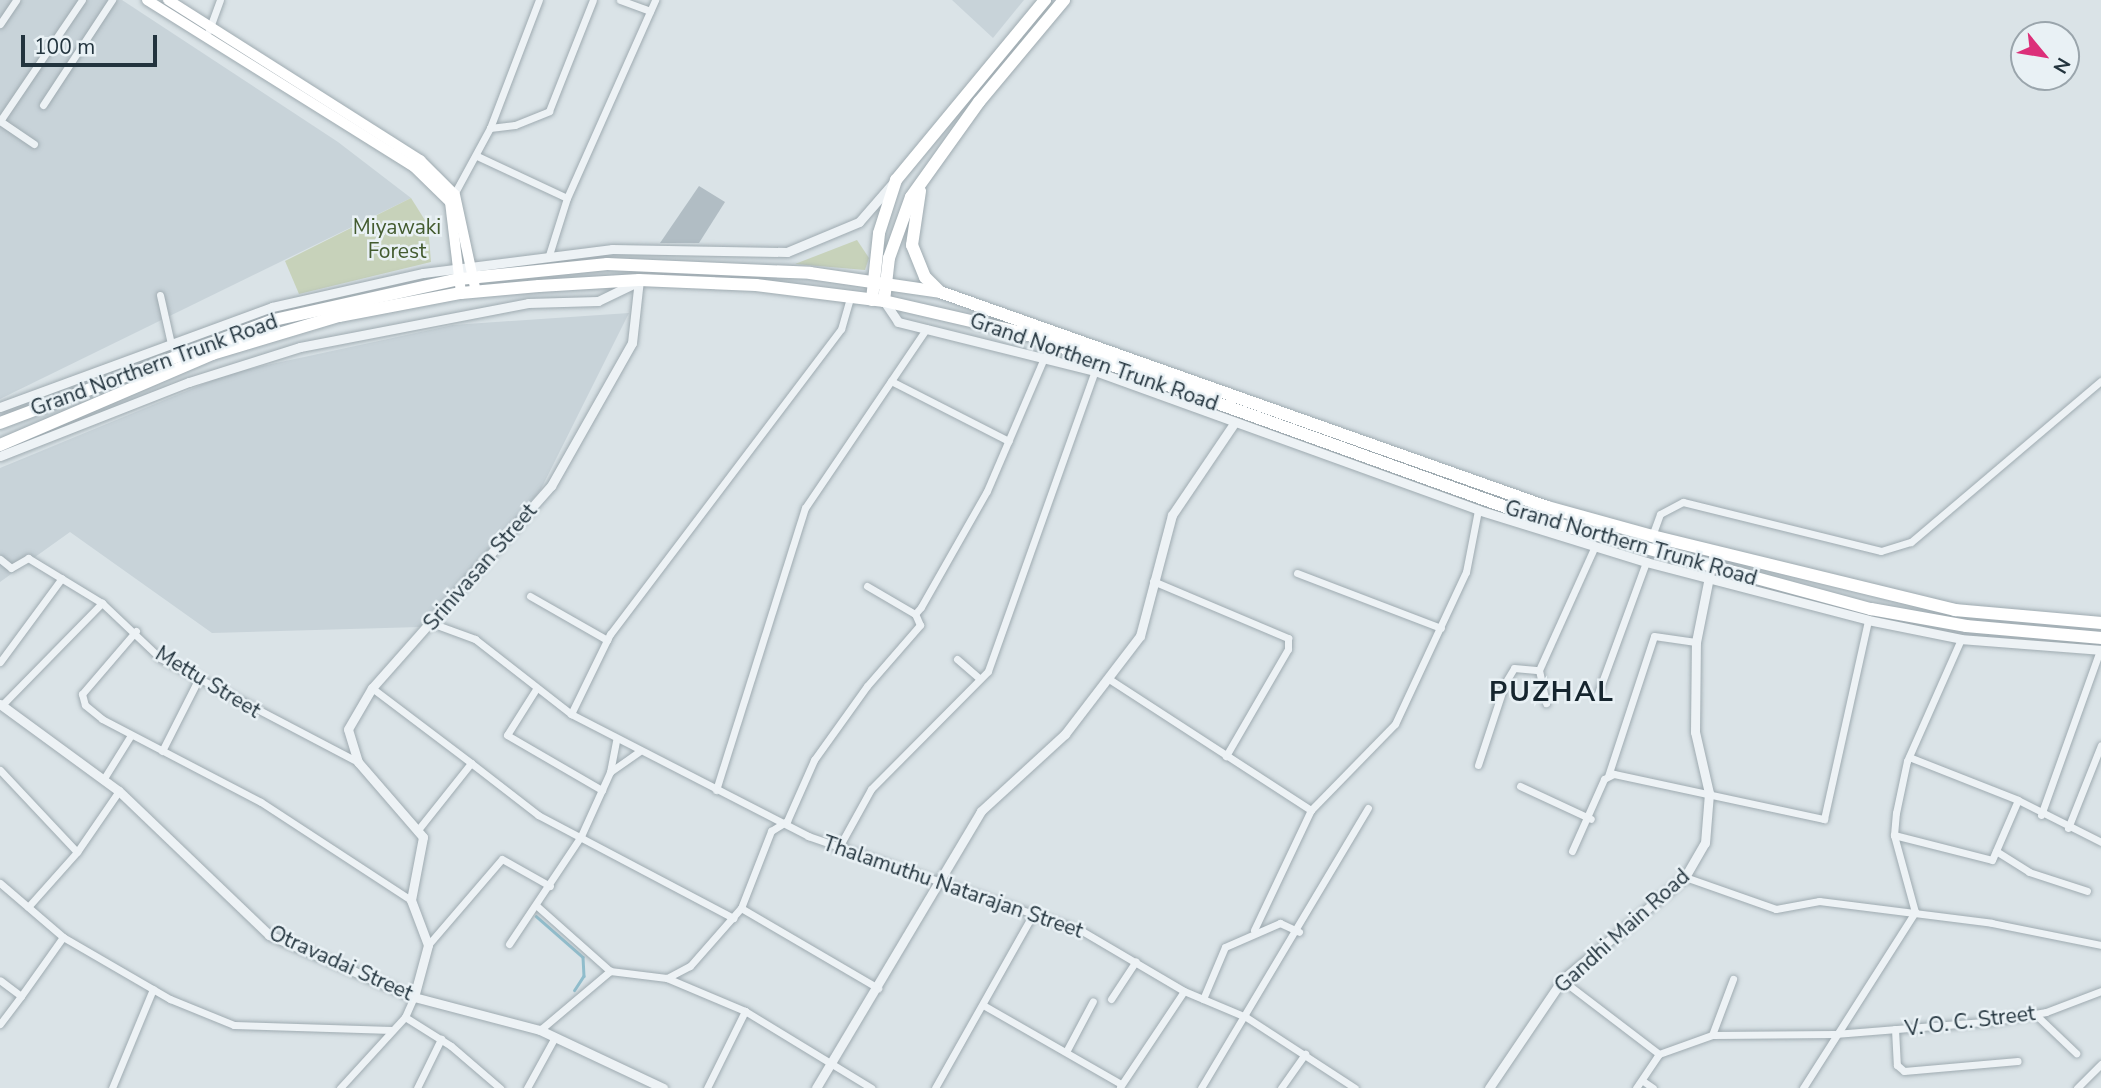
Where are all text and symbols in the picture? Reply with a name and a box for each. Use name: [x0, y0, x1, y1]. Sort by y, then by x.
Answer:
scale bar: [24, 21, 161, 65]
north arrow: [2010, 21, 2080, 91]
text: 100 m: [34, 33, 95, 61]
text: N: [2047, 53, 2076, 78]
park label: Miyawaki Forest: [353, 214, 441, 264]
street label: Grand Northern Trunk Road: [967, 308, 1221, 416]
street label: Grand Northern Trunk Road: [27, 309, 281, 421]
street label: Grand Northern Trunk Road: [1502, 495, 1760, 591]
street label: Srinivasan Street: [418, 498, 542, 636]
street label: Mettu Street: [151, 641, 265, 723]
district label: PUZHAL: [1490, 675, 1614, 709]
street label: Thalamuthu Natarajan Street: [820, 831, 1086, 943]
street label: Gandhi Main Road: [1549, 864, 1695, 998]
street label: Otravadai Street: [265, 920, 417, 1006]
street label: V. O. C. Street: [1903, 1001, 2037, 1041]

